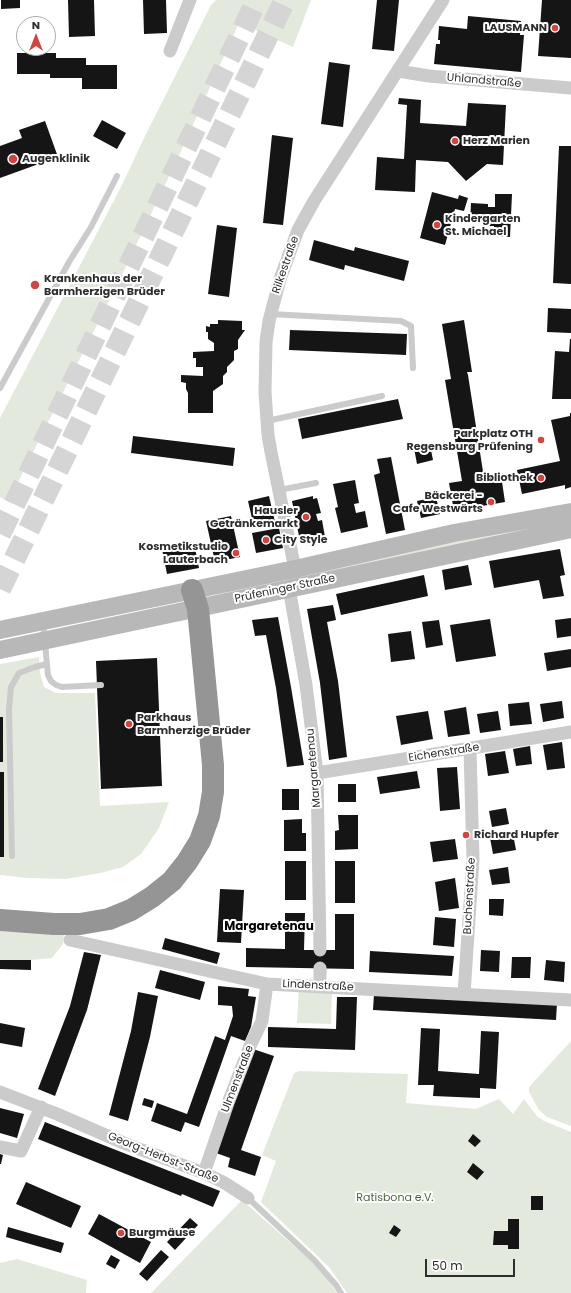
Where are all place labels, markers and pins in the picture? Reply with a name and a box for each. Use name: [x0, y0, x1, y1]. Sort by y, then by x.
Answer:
place label: LAUSMANN: [484, 21, 547, 35]
marker: LAUSMANN: [550, 23, 560, 33]
place label: Herz Marien: [463, 134, 530, 148]
marker: Herz Marien: [450, 136, 460, 146]
place label: Augenklinik: [22, 152, 90, 166]
marker: Augenklinik: [7, 153, 19, 165]
place label: Kindergarten St. Michael: [445, 212, 521, 238]
marker: Kindergarten St. Michael: [432, 220, 442, 230]
place label: Krankenhaus der Barmherzigen Brüder: [44, 272, 165, 298]
marker: Krankenhaus der Barmherzigen Brüder: [29, 279, 41, 291]
place label: Parkplatz OTH Regensburg Prüfening: [407, 427, 533, 453]
marker: Parkplatz OTH Regensburg Prüfening: [536, 435, 546, 445]
place label: Bibliothek: [476, 471, 533, 485]
marker: Bibliothek: [536, 473, 546, 483]
place label: Bäckerei - Cafe Westwärts: [393, 489, 483, 515]
marker: Bäckerei - Cafe Westwärts: [486, 497, 496, 507]
place label: Hausler Getränkemarkt: [210, 504, 298, 530]
marker: Hausler Getränkemarkt: [301, 512, 311, 522]
place label: City Style: [274, 533, 328, 547]
marker: City Style: [261, 535, 271, 545]
place label: Kosmetikstudio Lauterbach: [139, 540, 228, 566]
marker: Kosmetikstudio Lauterbach: [231, 548, 241, 558]
place label: Parkhaus Barmherzige Brüder: [137, 711, 251, 737]
marker: Parkhaus Barmherzige Brüder: [124, 719, 134, 729]
place label: Richard Hupfer: [474, 828, 559, 842]
marker: Richard Hupfer: [461, 830, 471, 840]
place label: Burgmäuse: [129, 1226, 195, 1240]
marker: Burgmäuse: [116, 1228, 126, 1238]

